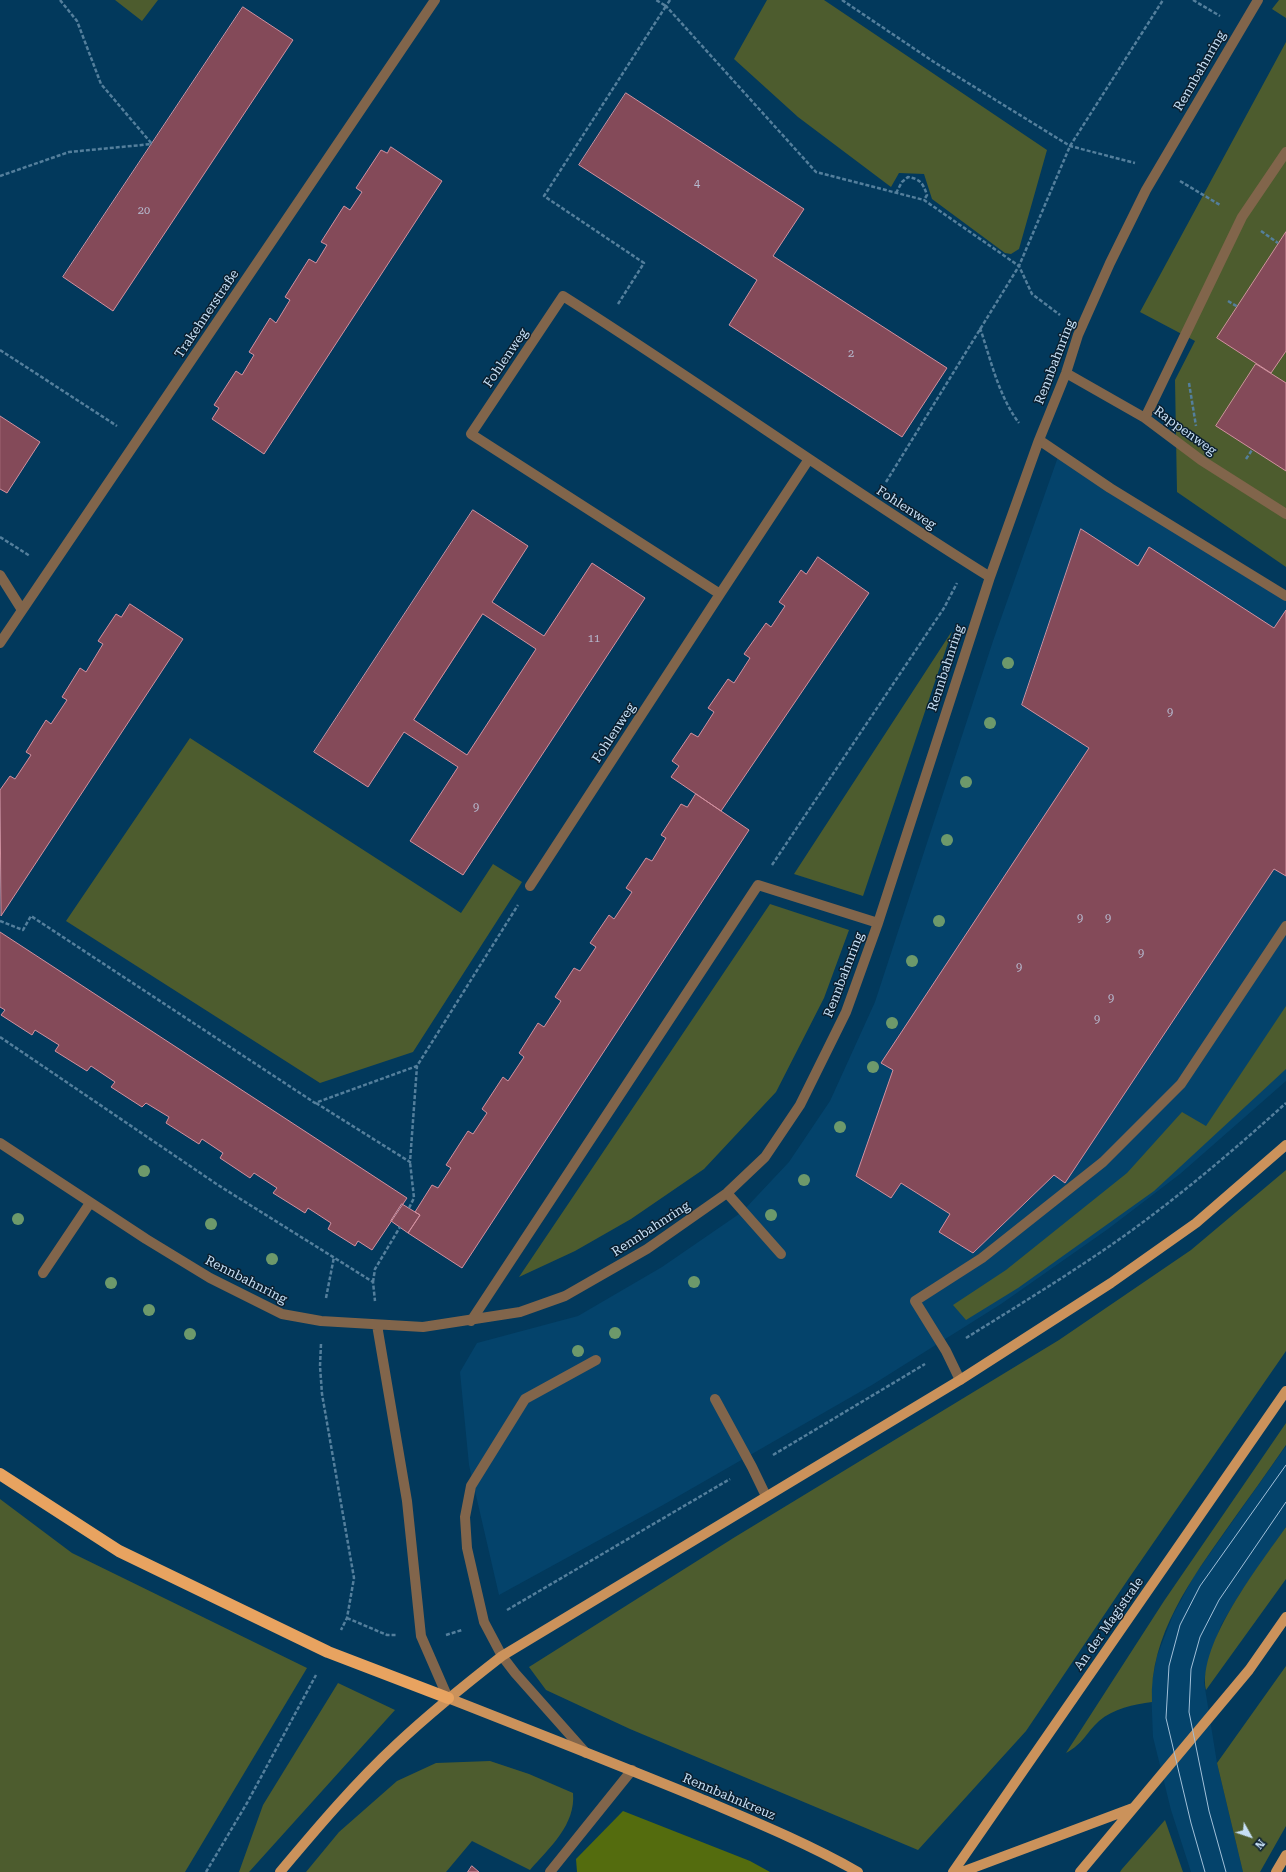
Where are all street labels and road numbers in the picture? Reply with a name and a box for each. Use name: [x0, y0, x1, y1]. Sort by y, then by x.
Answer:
street label: Rennbahnring: [1171, 28, 1229, 114]
street label: Trakehnerstraße: [172, 267, 242, 361]
street label: Rennbahnring: [1032, 317, 1078, 407]
street label: Fohlenweg: [481, 326, 531, 390]
street label: Rappenweg: [1151, 403, 1219, 459]
street label: Fohlenweg: [873, 483, 939, 533]
street label: Rennbahnring: [925, 623, 967, 713]
street label: Fohlenweg: [589, 700, 639, 766]
street label: Rennbahnring: [821, 930, 867, 1020]
street label: Rennbahnring: [609, 1198, 693, 1260]
street label: Rennbahnring: [202, 1253, 290, 1307]
street label: An der Magistrale: [1071, 1574, 1147, 1674]
street label: Rennbahnkreuz: [680, 1770, 778, 1824]

